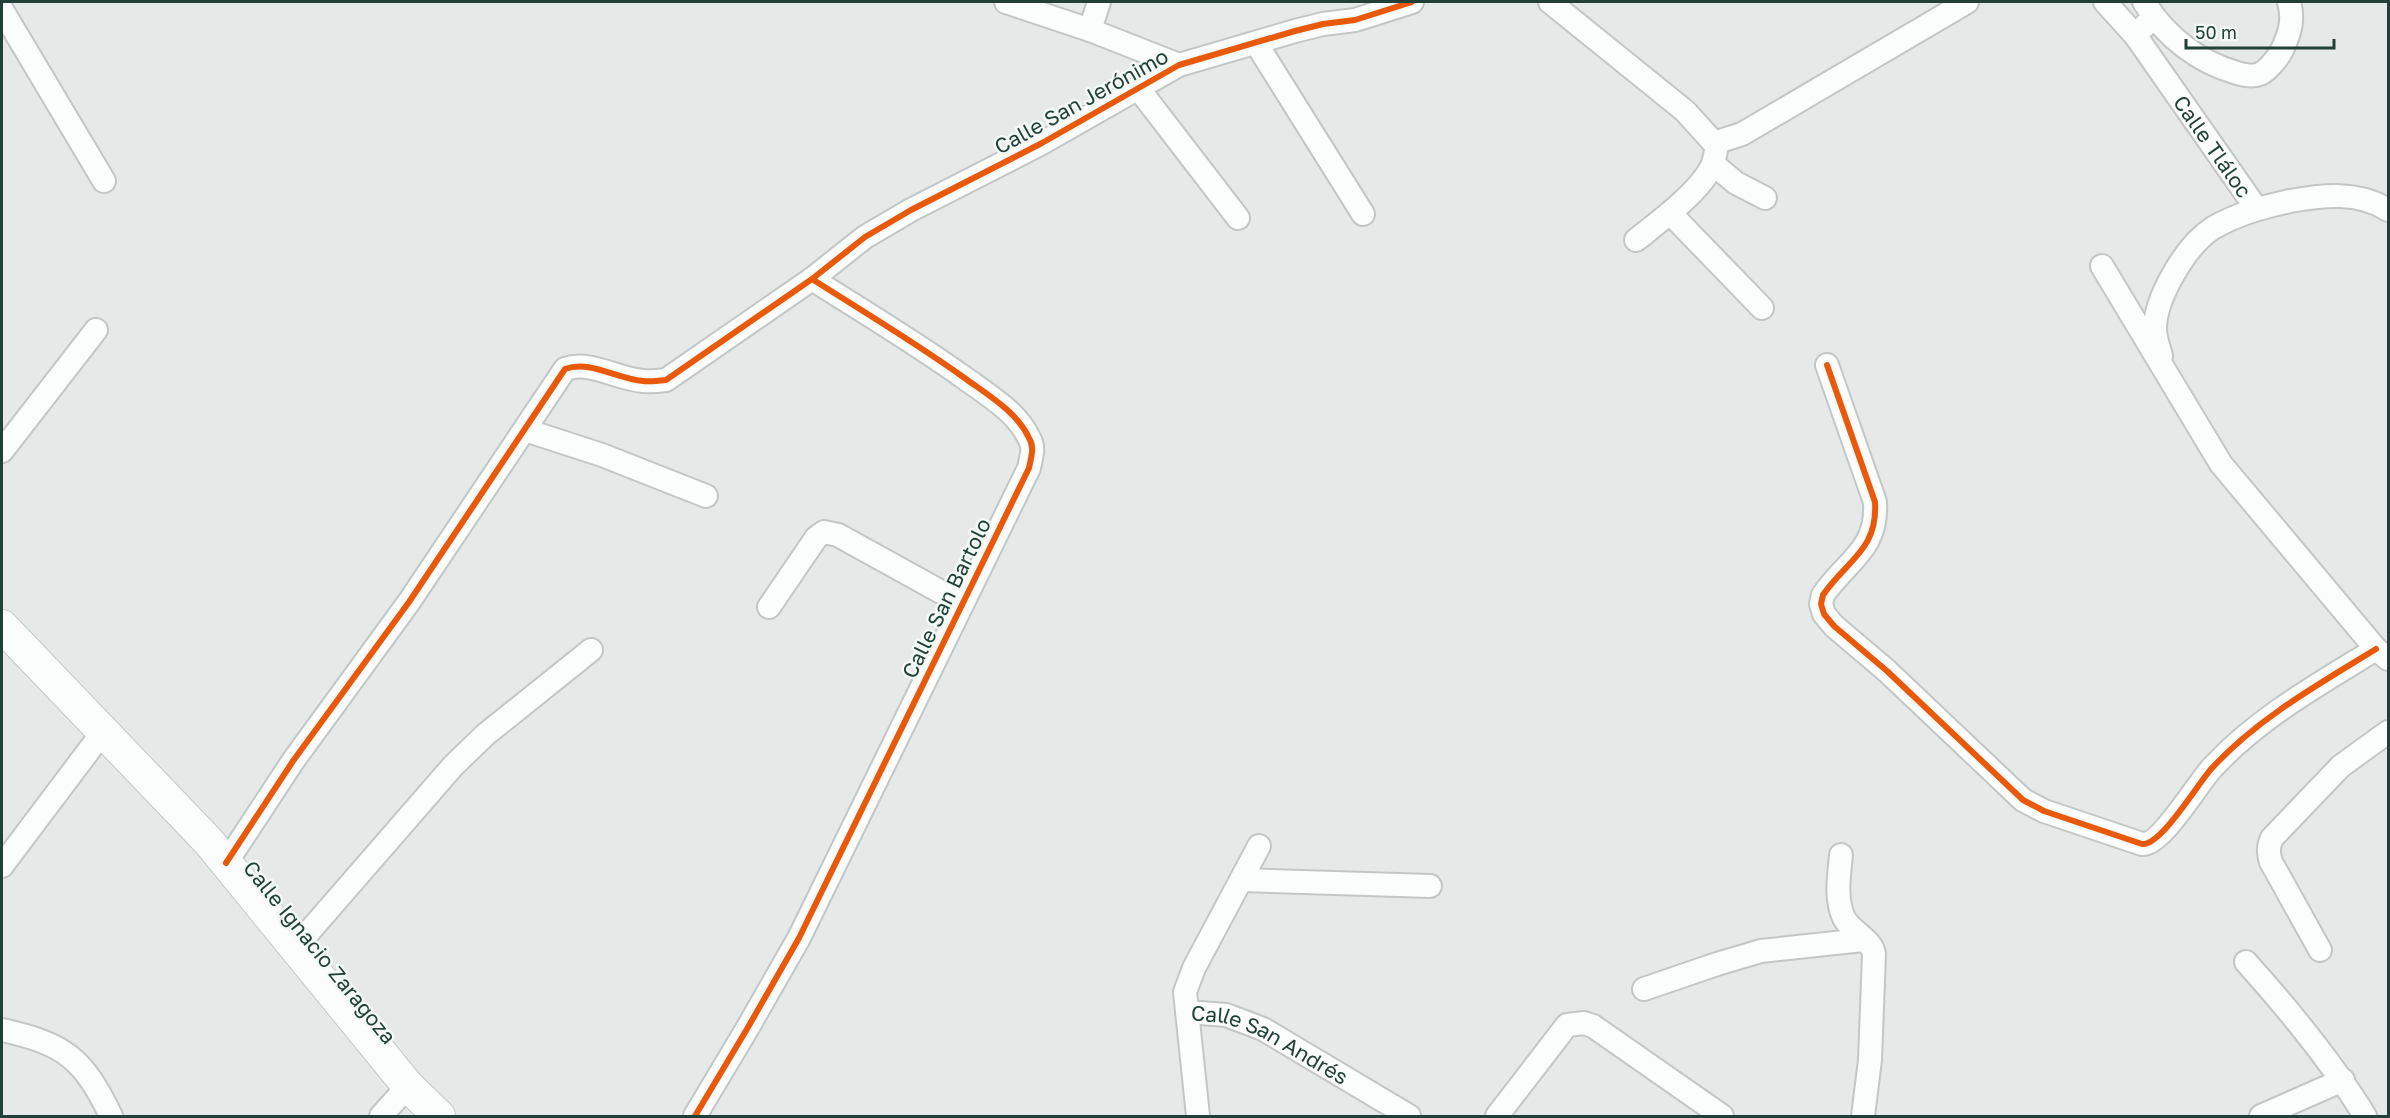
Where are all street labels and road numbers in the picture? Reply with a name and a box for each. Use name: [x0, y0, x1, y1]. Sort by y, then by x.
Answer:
street label: Calle San Jerónimo: [990, 43, 1172, 159]
street label: Calle Tláloc: [2168, 90, 2258, 203]
street label: Calle San Bartolo: [896, 514, 996, 682]
street label: Calle Ignacio Zaragoza: [238, 855, 402, 1049]
street label: Calle San Andrés: [1190, 999, 1353, 1090]

